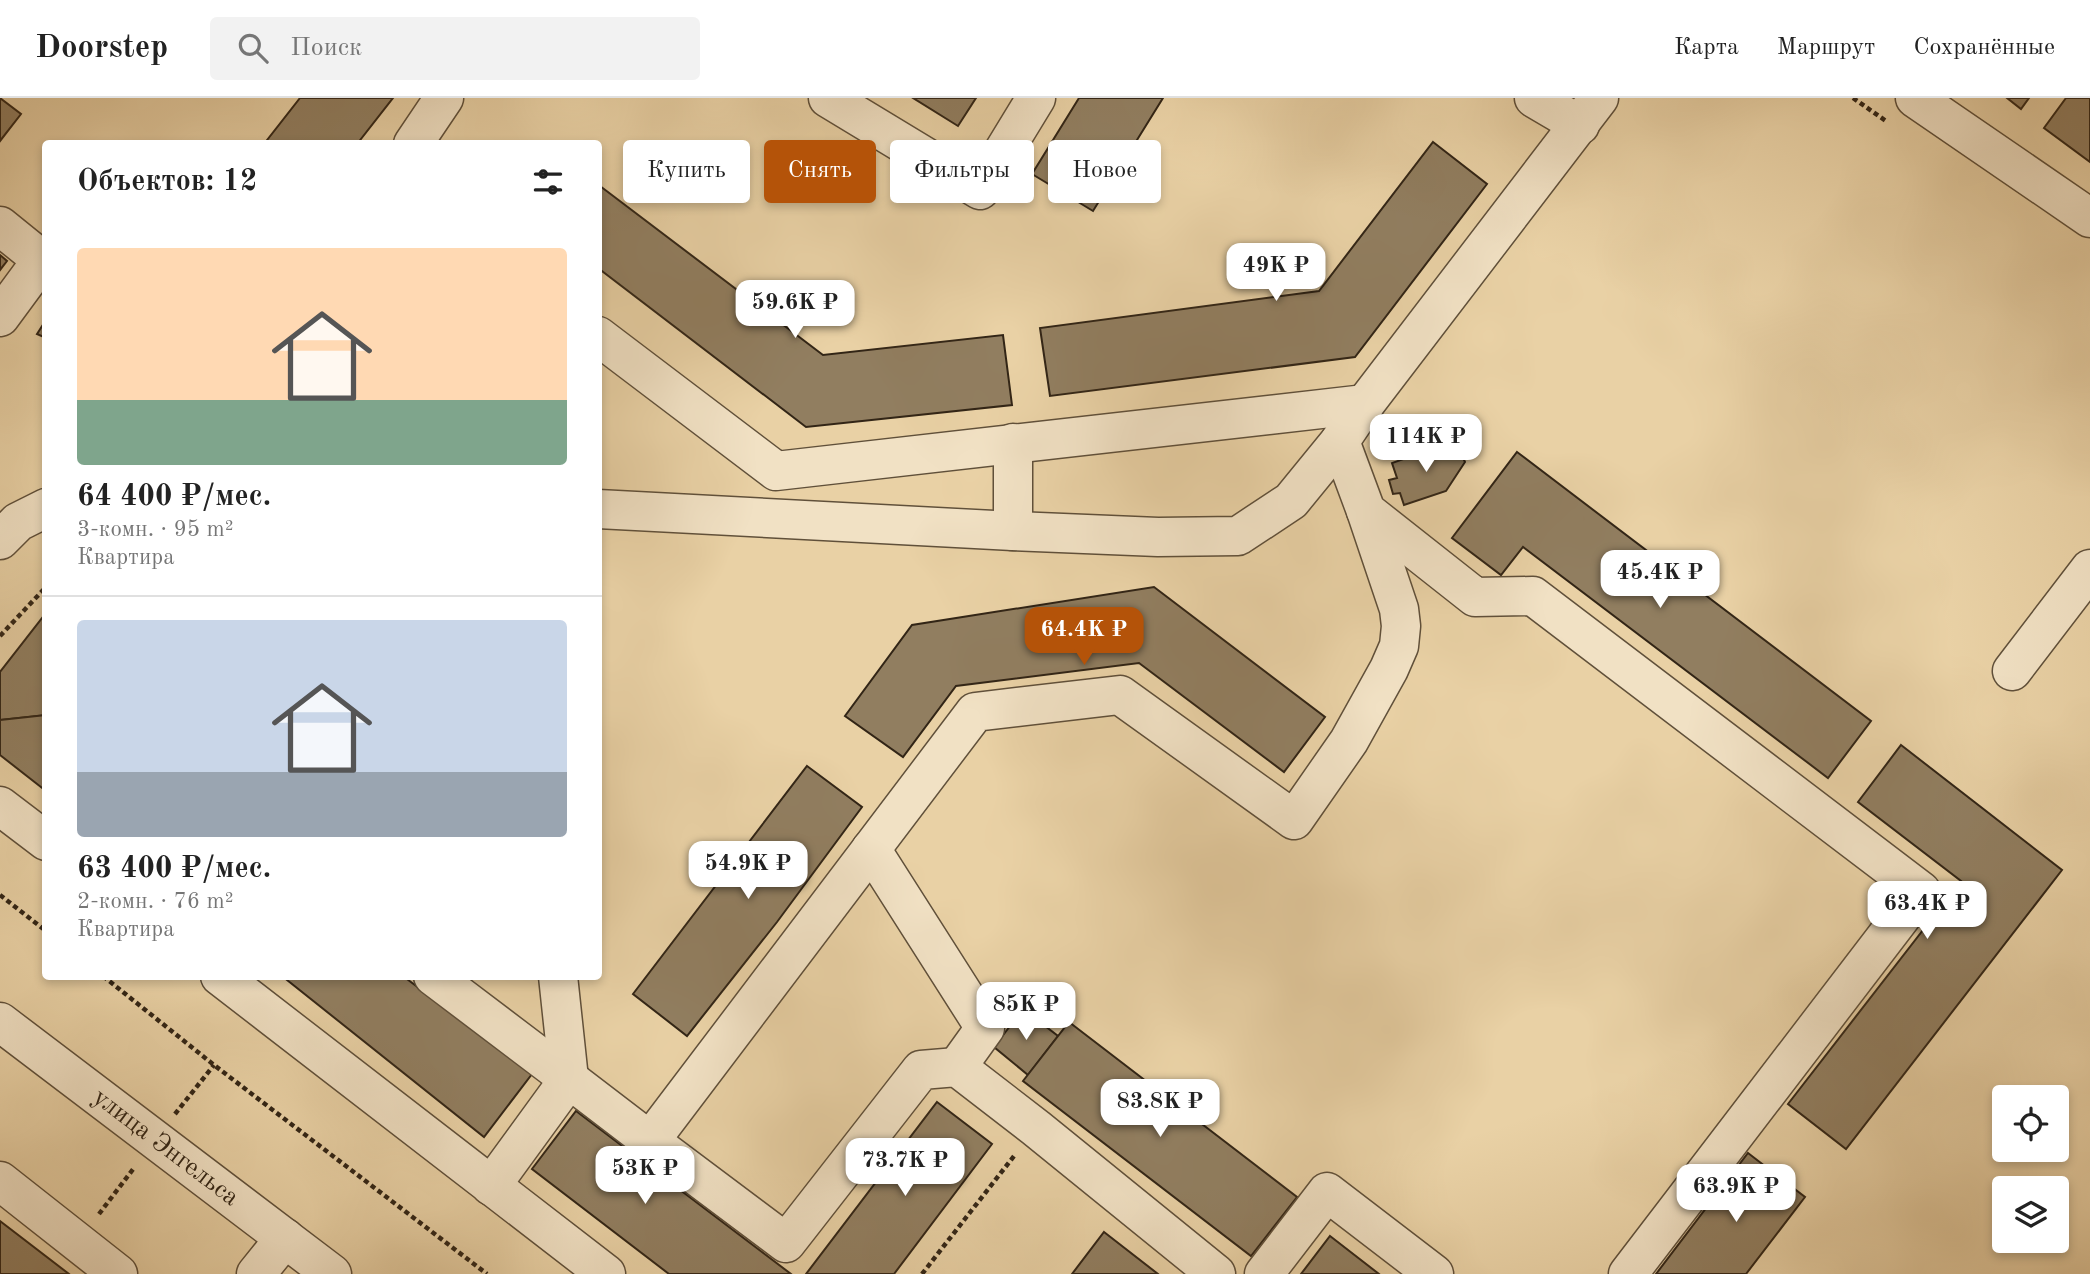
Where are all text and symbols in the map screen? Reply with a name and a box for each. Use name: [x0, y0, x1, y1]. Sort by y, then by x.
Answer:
search box: [210, 17, 700, 80]
icon: search: [234, 29, 272, 67]
text: Doorstep: [35, 32, 168, 65]
text: Поиск: [290, 35, 362, 61]
text: Карта: [1674, 36, 1739, 60]
text: Маршрут: [1777, 36, 1875, 60]
text: Сохранённые: [1913, 36, 2055, 60]
chip: Купить: [623, 140, 750, 203]
chip: Снять: [764, 140, 876, 203]
chip: Фильтры: [890, 140, 1034, 203]
chip: Новое: [1048, 140, 1161, 203]
icon: filters: [529, 163, 567, 201]
text: Объектов: 12: [77, 167, 257, 197]
pin: 49K ₽: [1227, 244, 1325, 303]
text: 49K ₽: [1243, 254, 1309, 277]
pin: 59.6K ₽: [730, 280, 860, 340]
text: 59.6K ₽: [752, 291, 838, 314]
icon: home: [259, 293, 385, 419]
pin: 114K ₽: [1369, 414, 1483, 474]
text: 114K ₽: [1386, 425, 1466, 448]
text: 64 400 ₽/мес.: [77, 482, 271, 512]
text: 3-комн. · 95 m²: [77, 518, 234, 541]
text: Квартира: [77, 546, 175, 569]
pin: 45.4K ₽: [1595, 550, 1725, 610]
text: 45.4K ₽: [1617, 561, 1703, 584]
pin: 64.4K ₽: [1019, 608, 1149, 667]
text: 64.4K ₽: [1041, 618, 1127, 641]
icon: home: [259, 665, 385, 791]
pin: 54.9K ₽: [683, 842, 813, 901]
text: 54.9K ₽: [705, 852, 791, 875]
text: 63 400 ₽/мес.: [77, 854, 271, 884]
pin: 63.4K ₽: [1862, 882, 1992, 941]
text: 2-комн. · 76 m²: [77, 890, 234, 913]
text: 63.4K ₽: [1884, 892, 1970, 915]
text: Квартира: [77, 918, 175, 941]
pin: 85K ₽: [977, 982, 1075, 1042]
text: 85K ₽: [993, 993, 1059, 1016]
pin: 83.8K ₽: [1095, 1080, 1225, 1139]
street label: улица Энгельса: [88, 1084, 244, 1211]
map controls: [1992, 1085, 2069, 1253]
button: locate: [1992, 1085, 2069, 1162]
text: 83.8K ₽: [1117, 1090, 1203, 1113]
pin: 73.7K ₽: [840, 1138, 970, 1198]
pin: 53K ₽: [596, 1146, 694, 1206]
text: 73.7K ₽: [862, 1149, 948, 1172]
text: 53K ₽: [612, 1157, 678, 1180]
pin: 63.9K ₽: [1671, 1164, 1801, 1224]
text: 63.9K ₽: [1693, 1175, 1779, 1198]
button: layers: [1992, 1176, 2069, 1253]

